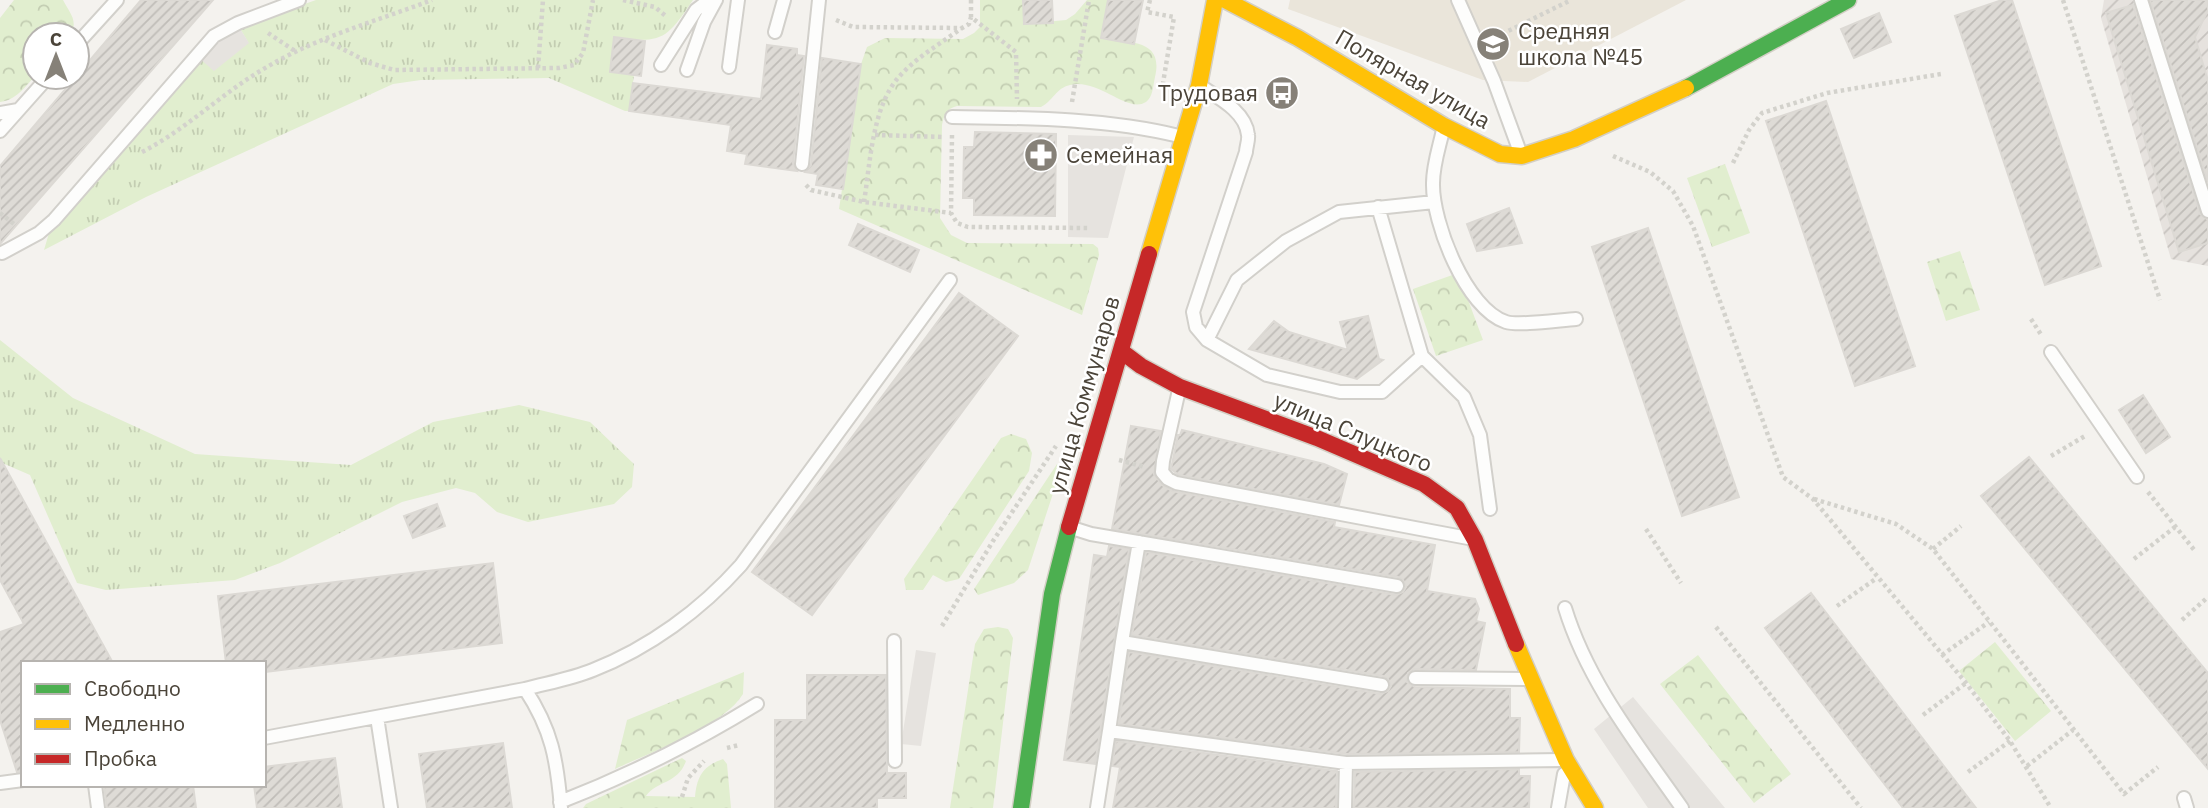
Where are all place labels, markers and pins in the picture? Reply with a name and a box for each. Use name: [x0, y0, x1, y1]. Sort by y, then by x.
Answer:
place label: Средняя школа №45: [1518, 15, 1643, 71]
school or university icon: Средняя школа №45: [1474, 25, 1512, 63]
bus stop icon: Трудовая: [1263, 74, 1301, 112]
place label: Трудовая: [1158, 77, 1258, 107]
pharmacy icon: Семейная: [1022, 136, 1060, 174]
place label: Семейная: [1066, 139, 1173, 169]

